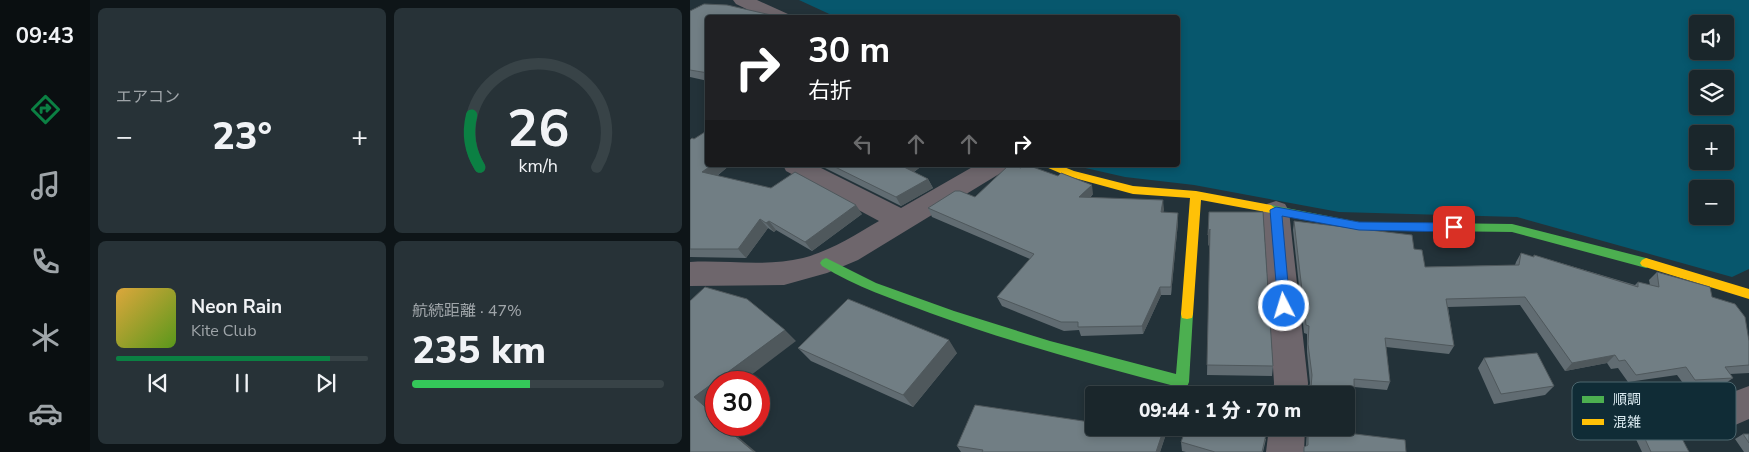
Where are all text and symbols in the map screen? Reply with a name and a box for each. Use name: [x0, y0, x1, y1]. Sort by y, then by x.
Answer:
map controls: [1689, 15, 1734, 225]
button: sound: [1689, 15, 1734, 60]
text: 09:43: [16, 21, 74, 51]
text: 30 m: [808, 27, 890, 74]
icon: right: [725, 35, 790, 100]
button: layers: [1689, 70, 1734, 115]
text: 右折: [808, 76, 852, 106]
text: エアコン: [116, 86, 180, 108]
icon: directions: [28, 92, 63, 127]
text: 26: [507, 93, 569, 164]
text: 23°: [212, 111, 272, 162]
text: −: [116, 118, 133, 156]
text: +: [351, 118, 368, 156]
button: +: [1689, 125, 1734, 170]
icon: left: [849, 130, 877, 158]
icon: ahead: [902, 130, 930, 158]
icon: ahead: [955, 130, 983, 158]
icon: right: [1008, 130, 1036, 158]
text: km/h: [518, 154, 558, 178]
icon: music: [28, 168, 63, 203]
button: −: [1689, 180, 1734, 225]
pin: [1433, 206, 1475, 248]
icon: arrive: [1440, 213, 1468, 241]
icon: phone: [28, 244, 63, 279]
position arrow: [1257, 279, 1309, 331]
text: Neon Rain: [191, 294, 282, 320]
text: 航続距離 · 47%: [412, 300, 522, 322]
icon: climate: [28, 320, 63, 355]
text: Kite Club: [191, 320, 257, 342]
text: 235 km: [412, 325, 546, 376]
icon: previous: [144, 369, 172, 397]
icon: pause: [228, 369, 256, 397]
icon: next: [312, 369, 340, 397]
speed limit sign: 30: [705, 371, 770, 436]
legend: [1572, 382, 1736, 440]
text: 順調: [1613, 390, 1641, 409]
icon: car: [28, 396, 63, 431]
text: 09:44 · 1 分 · 70 m: [1139, 398, 1301, 424]
text: 混雑: [1613, 413, 1641, 432]

